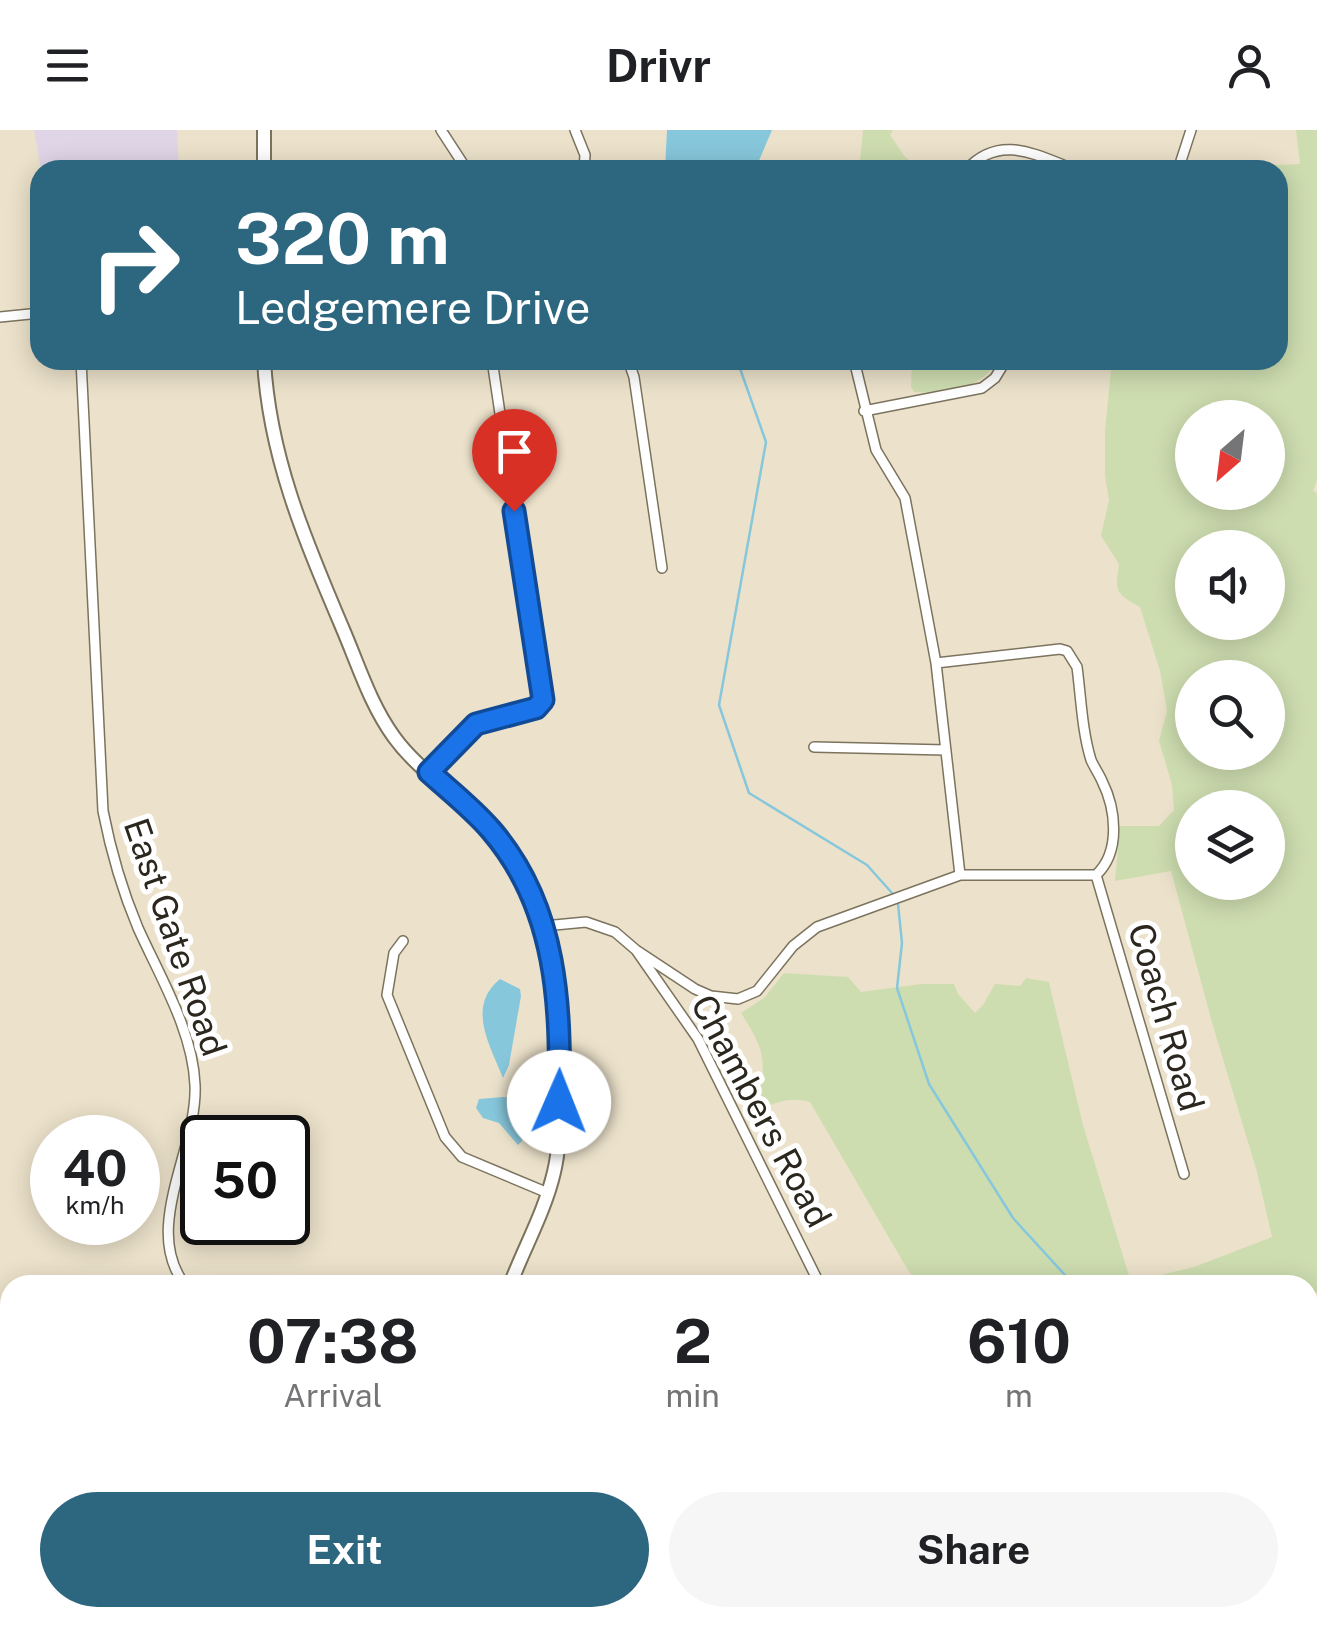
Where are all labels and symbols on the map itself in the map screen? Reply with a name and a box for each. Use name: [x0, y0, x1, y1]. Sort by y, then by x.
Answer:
north arrow: [1175, 400, 1285, 510]
pin: [472, 409, 557, 512]
street label: East Gate Road: [116, 813, 235, 1061]
street label: Coach Road: [1120, 918, 1213, 1115]
street label: Chambers Road: [683, 988, 840, 1234]
position arrow: [507, 1050, 611, 1154]
speed limit sign: 50: [180, 1115, 310, 1245]

